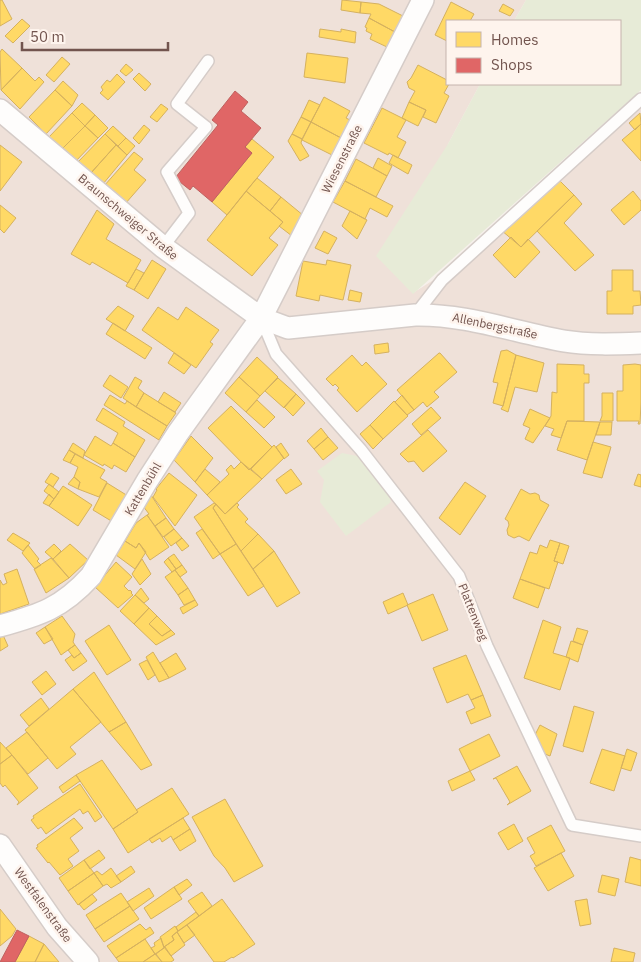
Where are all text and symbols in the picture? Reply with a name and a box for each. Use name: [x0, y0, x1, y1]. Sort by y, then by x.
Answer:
scale bar: [22, 20, 169, 52]
legend: [446, 20, 621, 85]
text: 50 m: [30, 27, 65, 46]
text: Homes: [491, 30, 539, 49]
text: Shops: [491, 55, 533, 74]
street label: Wiesenstraße: [318, 122, 365, 195]
street label: Braunschweiger Straße: [75, 170, 182, 263]
street label: Allenbergstraße: [451, 309, 539, 342]
street label: Kattenbühl: [121, 459, 164, 518]
street label: Plattenweg: [455, 581, 492, 643]
street label: Westfalenstraße: [11, 864, 76, 945]

